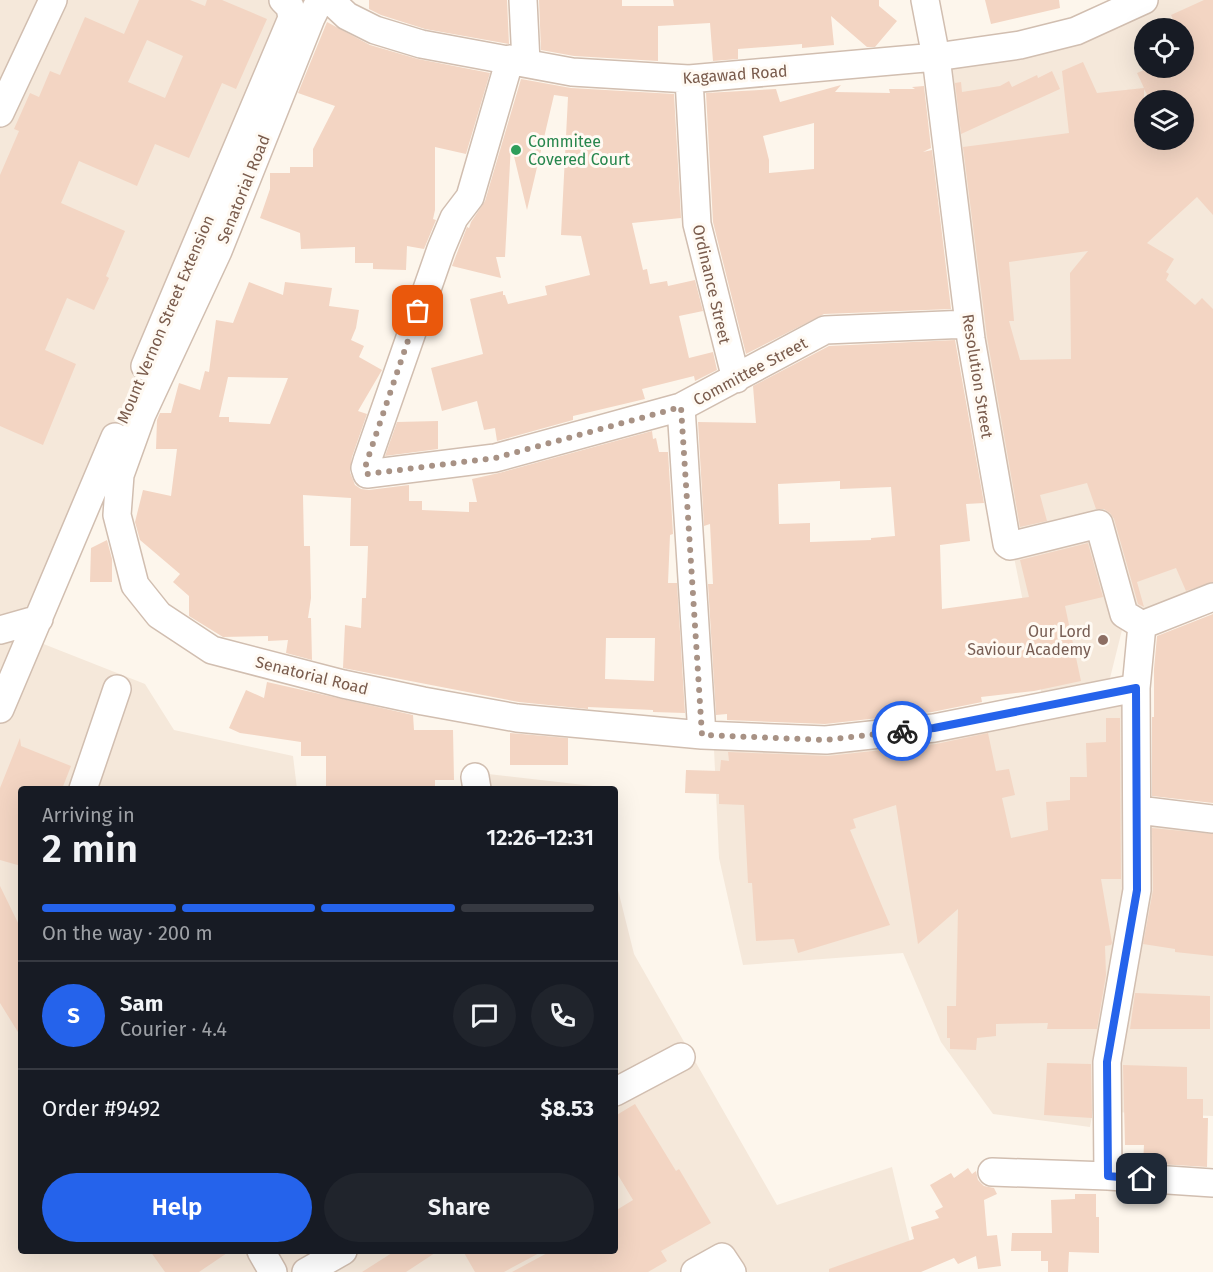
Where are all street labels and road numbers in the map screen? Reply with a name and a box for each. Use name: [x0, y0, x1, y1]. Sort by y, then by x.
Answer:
street label: Kagawad Road: [682, 61, 788, 88]
street label: Senatorial Road: [213, 132, 274, 246]
street label: Mount Vernon Street Extension: [113, 212, 218, 426]
street label: Ordinance Street: [689, 223, 735, 346]
street label: Resolution Street: [958, 313, 997, 440]
street label: Committee Street: [690, 333, 811, 409]
street label: Senatorial Road: [254, 652, 370, 699]

